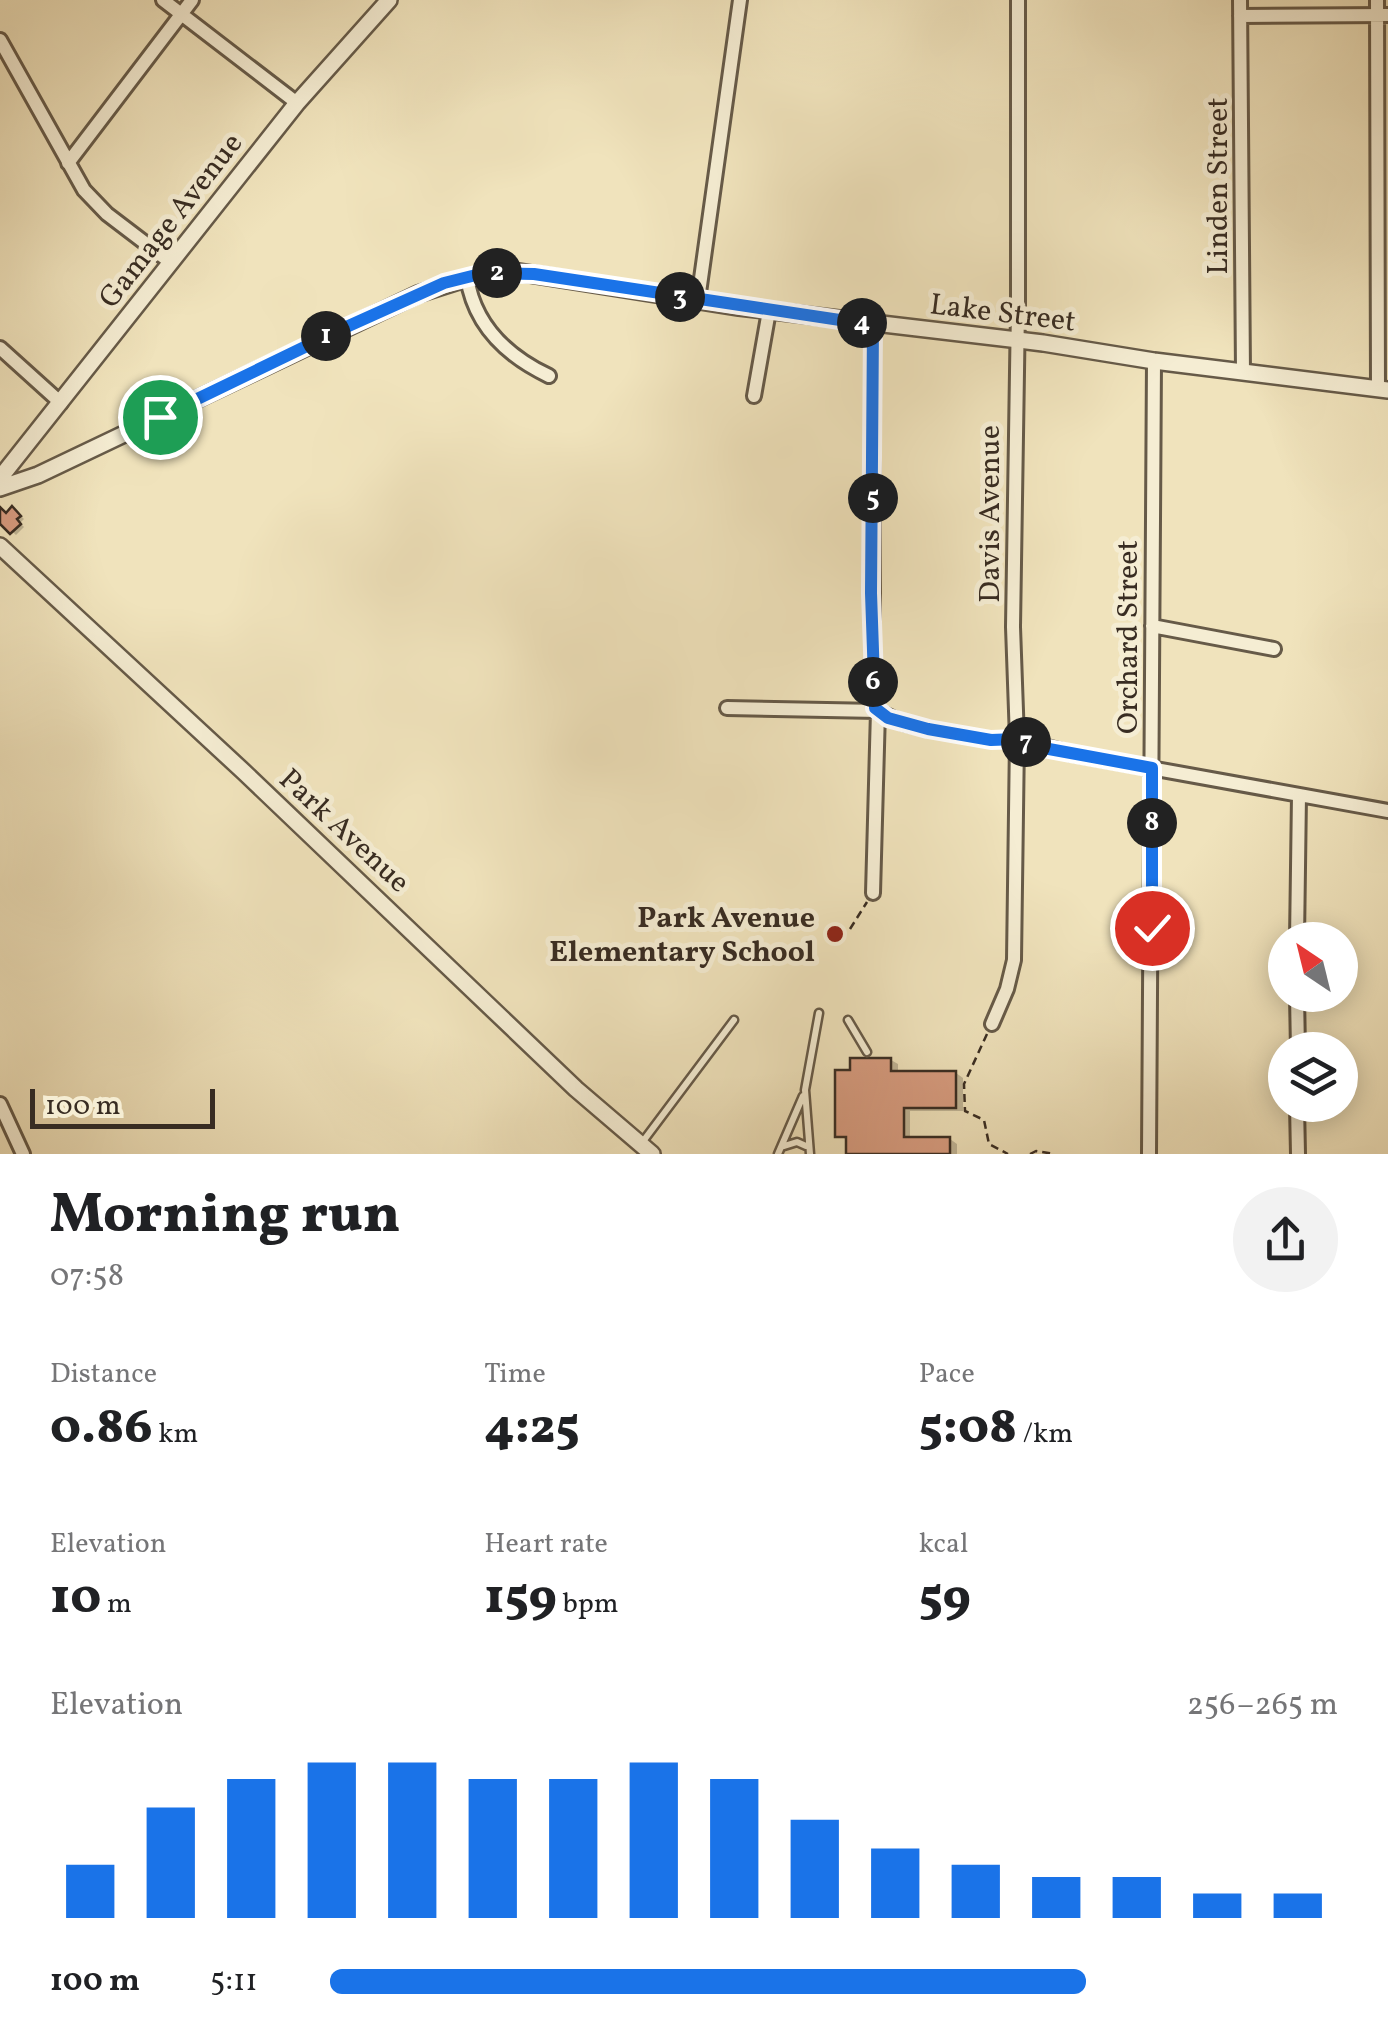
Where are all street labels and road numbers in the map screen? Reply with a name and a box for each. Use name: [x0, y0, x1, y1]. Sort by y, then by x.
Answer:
street label: Linden Street: [1198, 97, 1240, 275]
street label: Gamage Avenue: [90, 125, 253, 318]
street label: Lake Street: [927, 284, 1078, 344]
street label: Davis Avenue: [970, 425, 1012, 603]
street label: Orchard Street: [1108, 540, 1150, 734]
street label: Park Avenue: [269, 760, 418, 903]

